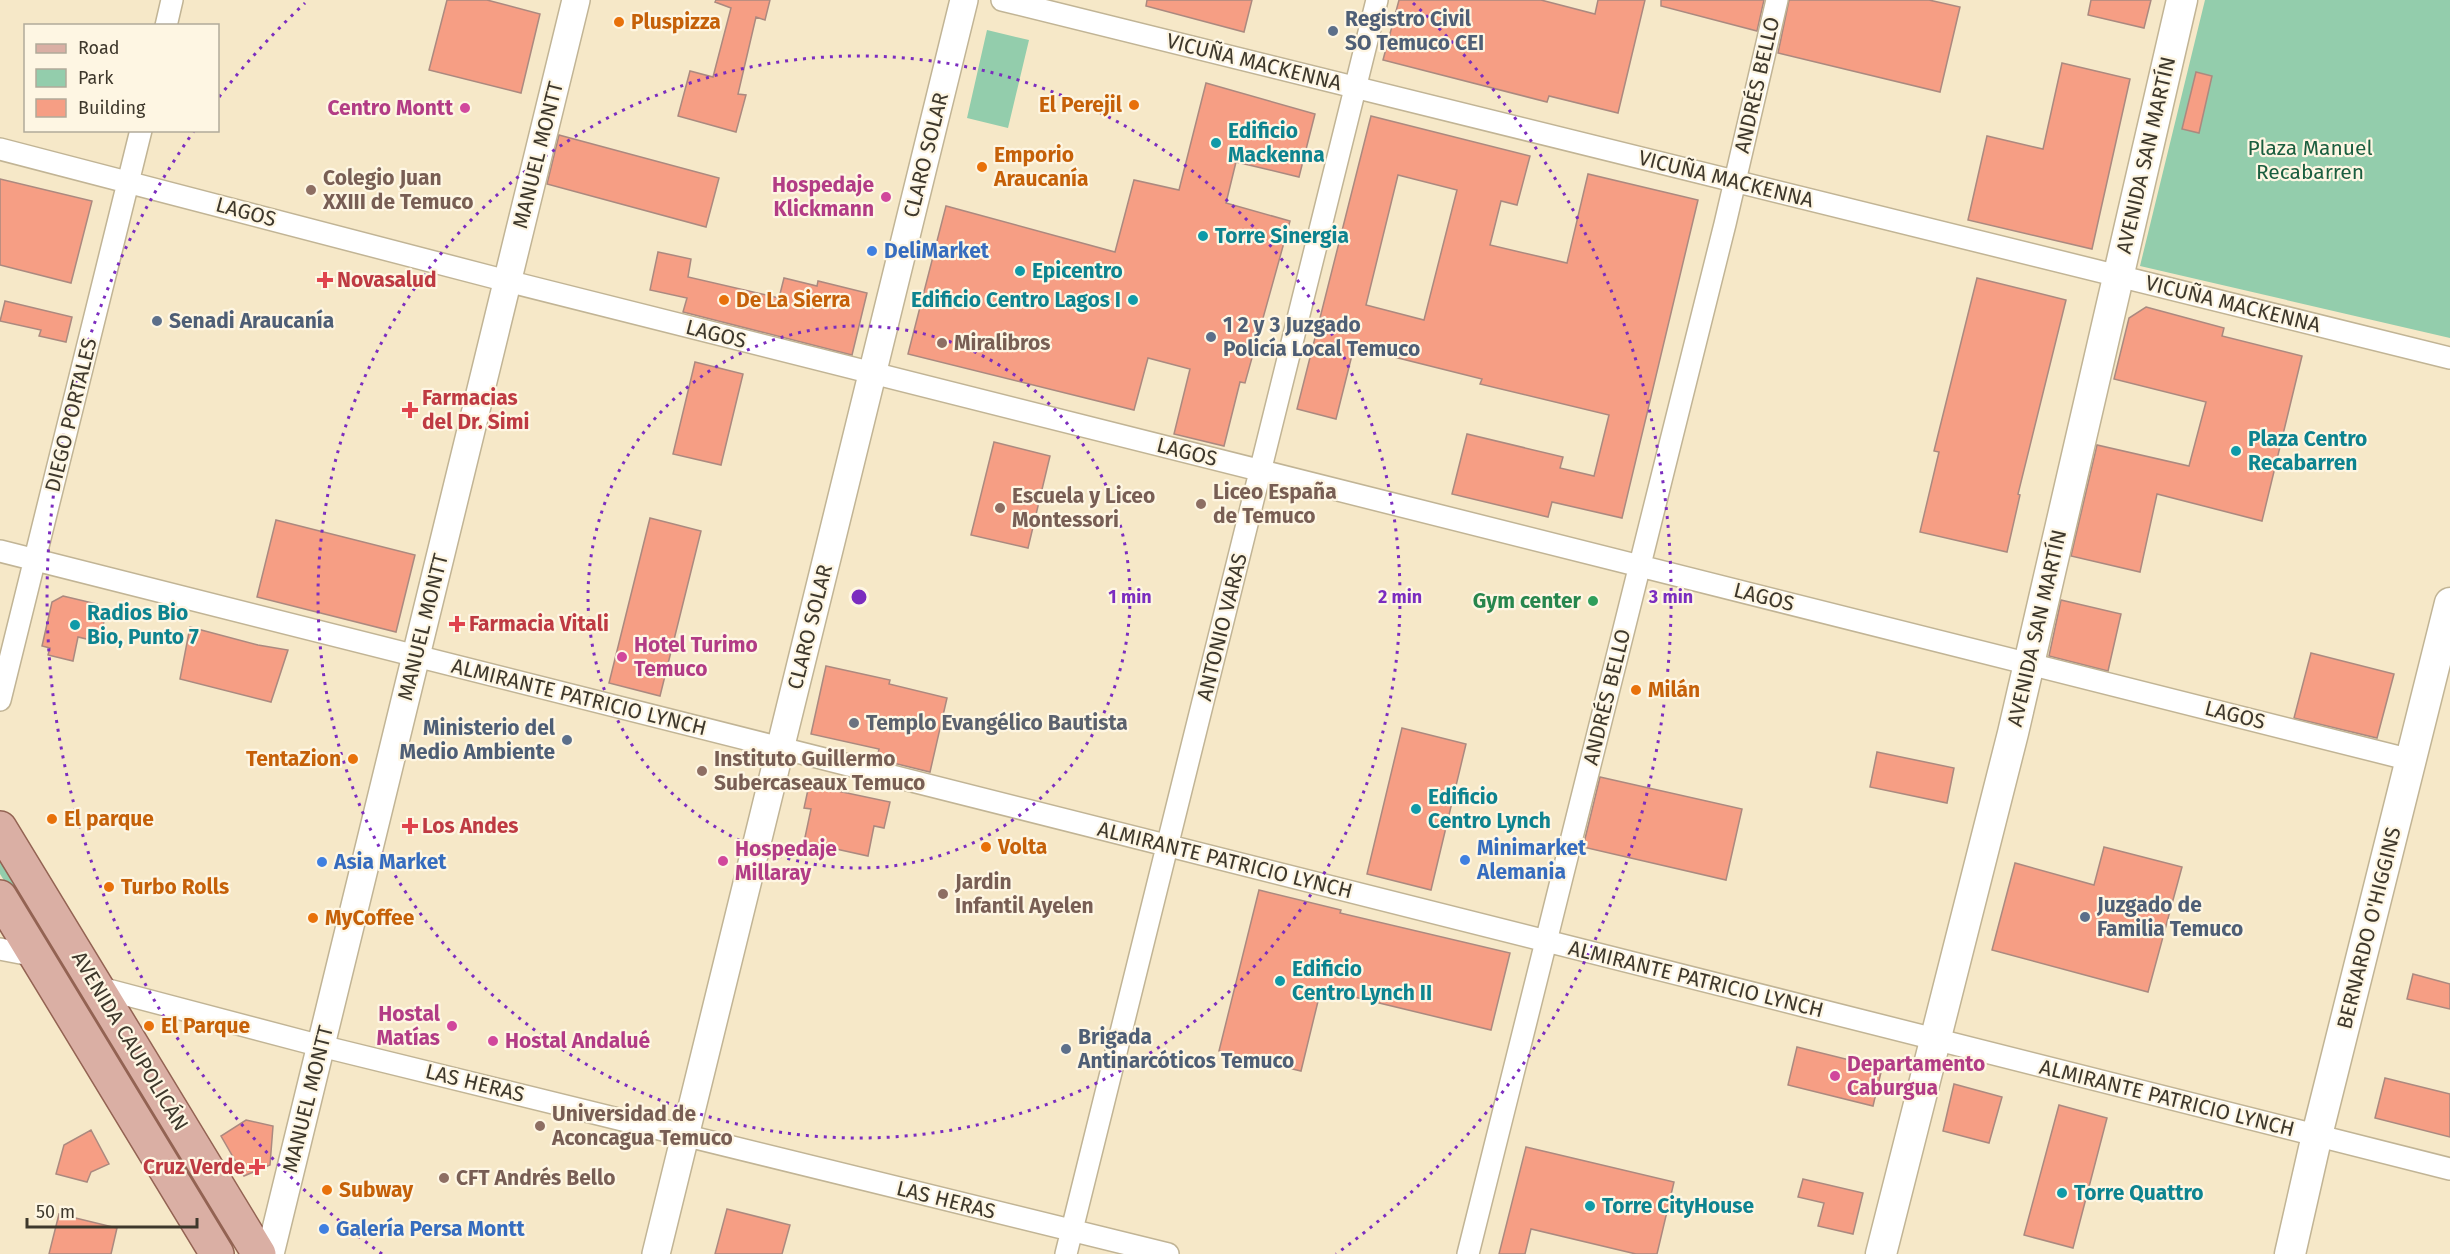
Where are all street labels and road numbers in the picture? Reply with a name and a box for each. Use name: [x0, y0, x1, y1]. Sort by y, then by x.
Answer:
street label: ANDRÉS BELLO: [1729, 14, 1785, 156]
street label: VICUÑA MACKENNA: [1164, 28, 1344, 96]
street label: AVENIDA SAN MARTÍN: [2111, 54, 2181, 256]
street label: MANUEL MONTT: [507, 79, 569, 231]
street label: CLARO SOLAR: [898, 89, 954, 220]
street label: VICUÑA MACKENNA: [1636, 145, 1816, 213]
street label: LAGOS: [213, 191, 279, 233]
street label: VICUÑA MACKENNA: [2143, 270, 2323, 338]
street label: LAGOS: [683, 314, 749, 354]
street label: DIEGO PORTALES: [39, 335, 103, 495]
street label: LAGOS: [1154, 432, 1220, 472]
street label: AVENIDA SAN MARTÍN: [2002, 527, 2072, 729]
street label: ANTONIO VARAS: [1191, 550, 1253, 704]
street label: MANUEL MONTT: [392, 551, 454, 703]
street label: CLARO SOLAR: [782, 561, 838, 692]
street label: LAGOS: [1731, 577, 1797, 617]
street label: ANDRÉS BELLO: [1578, 626, 1636, 768]
street label: ALMIRANTE PATRICIO LYNCH: [449, 653, 709, 741]
street label: LAGOS: [2202, 695, 2268, 735]
street label: ALMIRANTE PATRICIO LYNCH: [1095, 816, 1355, 904]
street label: BERNARDO O'HIGGINS: [2331, 824, 2407, 1032]
street label: ALMIRANTE PATRICIO LYNCH: [1566, 935, 1826, 1023]
street label: AVENIDA CAUPOLICÁN: [66, 946, 194, 1136]
street label: MANUEL MONTT: [277, 1023, 339, 1175]
street label: ALMIRANTE PATRICIO LYNCH: [2037, 1054, 2297, 1142]
street label: LAS HERAS: [423, 1058, 527, 1108]
street label: LAS HERAS: [894, 1175, 998, 1225]

